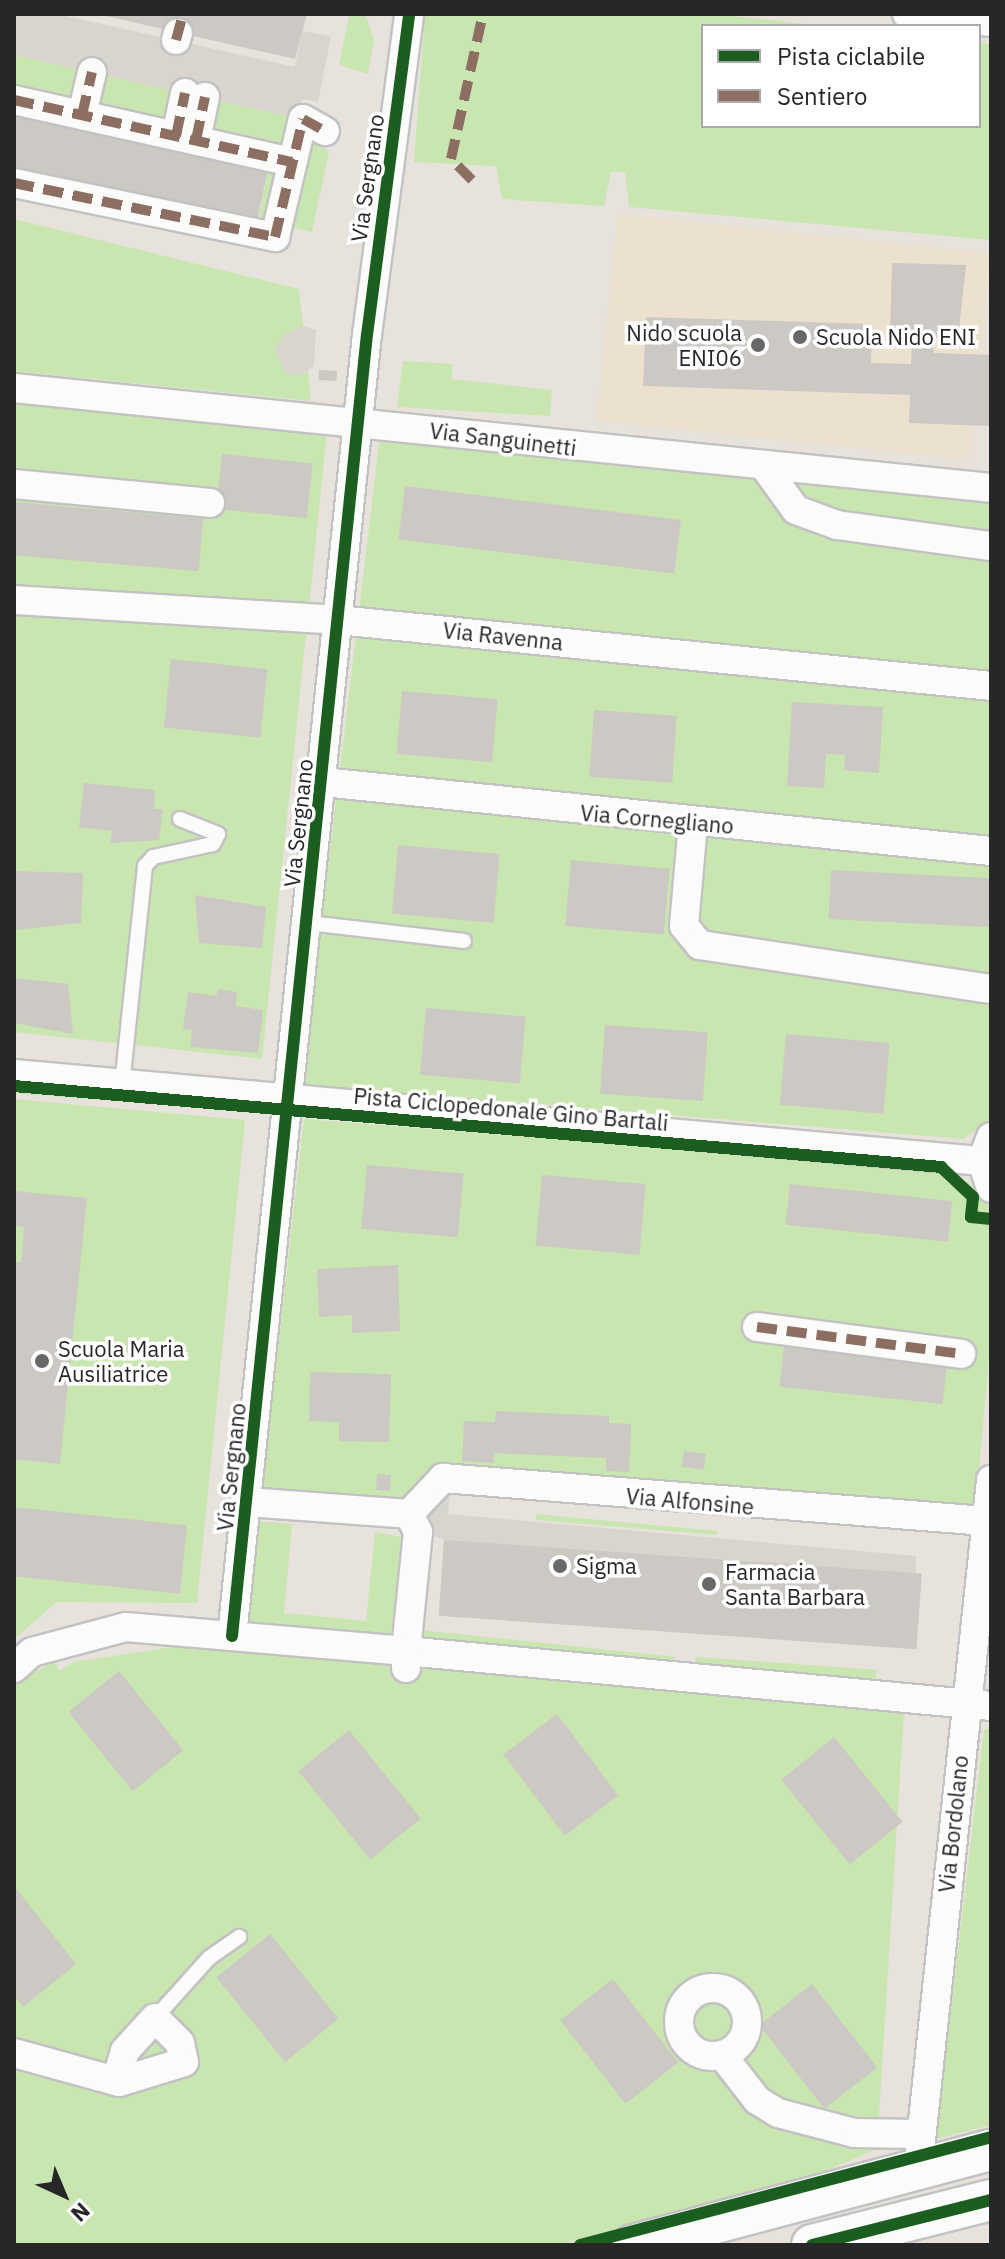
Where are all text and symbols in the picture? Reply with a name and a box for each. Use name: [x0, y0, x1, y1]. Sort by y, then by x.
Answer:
legend: [701, 24, 981, 128]
text: Pista ciclabile: [777, 40, 925, 72]
text: Sentiero: [777, 80, 867, 112]
street label: Via Sergnano: [345, 112, 389, 244]
place label: Nido scuola ENI06: [626, 319, 742, 370]
place label: Scuola Nido ENI: [816, 324, 976, 350]
marker: Scuola Nido ENI: [791, 328, 809, 346]
marker: Nido scuola ENI06: [749, 336, 767, 354]
street label: Via Sanguinetti: [428, 417, 578, 461]
street label: Via Ravenna: [442, 617, 564, 655]
street label: Via Sergnano: [278, 758, 318, 888]
street label: Via Cornegliano: [579, 799, 735, 839]
street label: Pista Ciclopedonale Gino Bartali: [352, 1082, 670, 1136]
place label: Scuola Maria Ausiliatrice: [58, 1335, 185, 1386]
marker: Scuola Maria Ausiliatrice: [33, 1352, 51, 1370]
street label: Via Sergnano: [211, 1402, 251, 1532]
street label: Via Alfonsine: [625, 1482, 755, 1520]
place label: Sigma: [576, 1553, 637, 1579]
marker: Sigma: [551, 1557, 569, 1575]
place label: Farmacia Santa Barbara: [725, 1558, 865, 1610]
marker: Farmacia Santa Barbara: [700, 1575, 718, 1593]
street label: Via Bordolano: [933, 1754, 973, 1894]
north arrow: [24, 2155, 104, 2235]
text: N: [65, 2197, 97, 2229]

